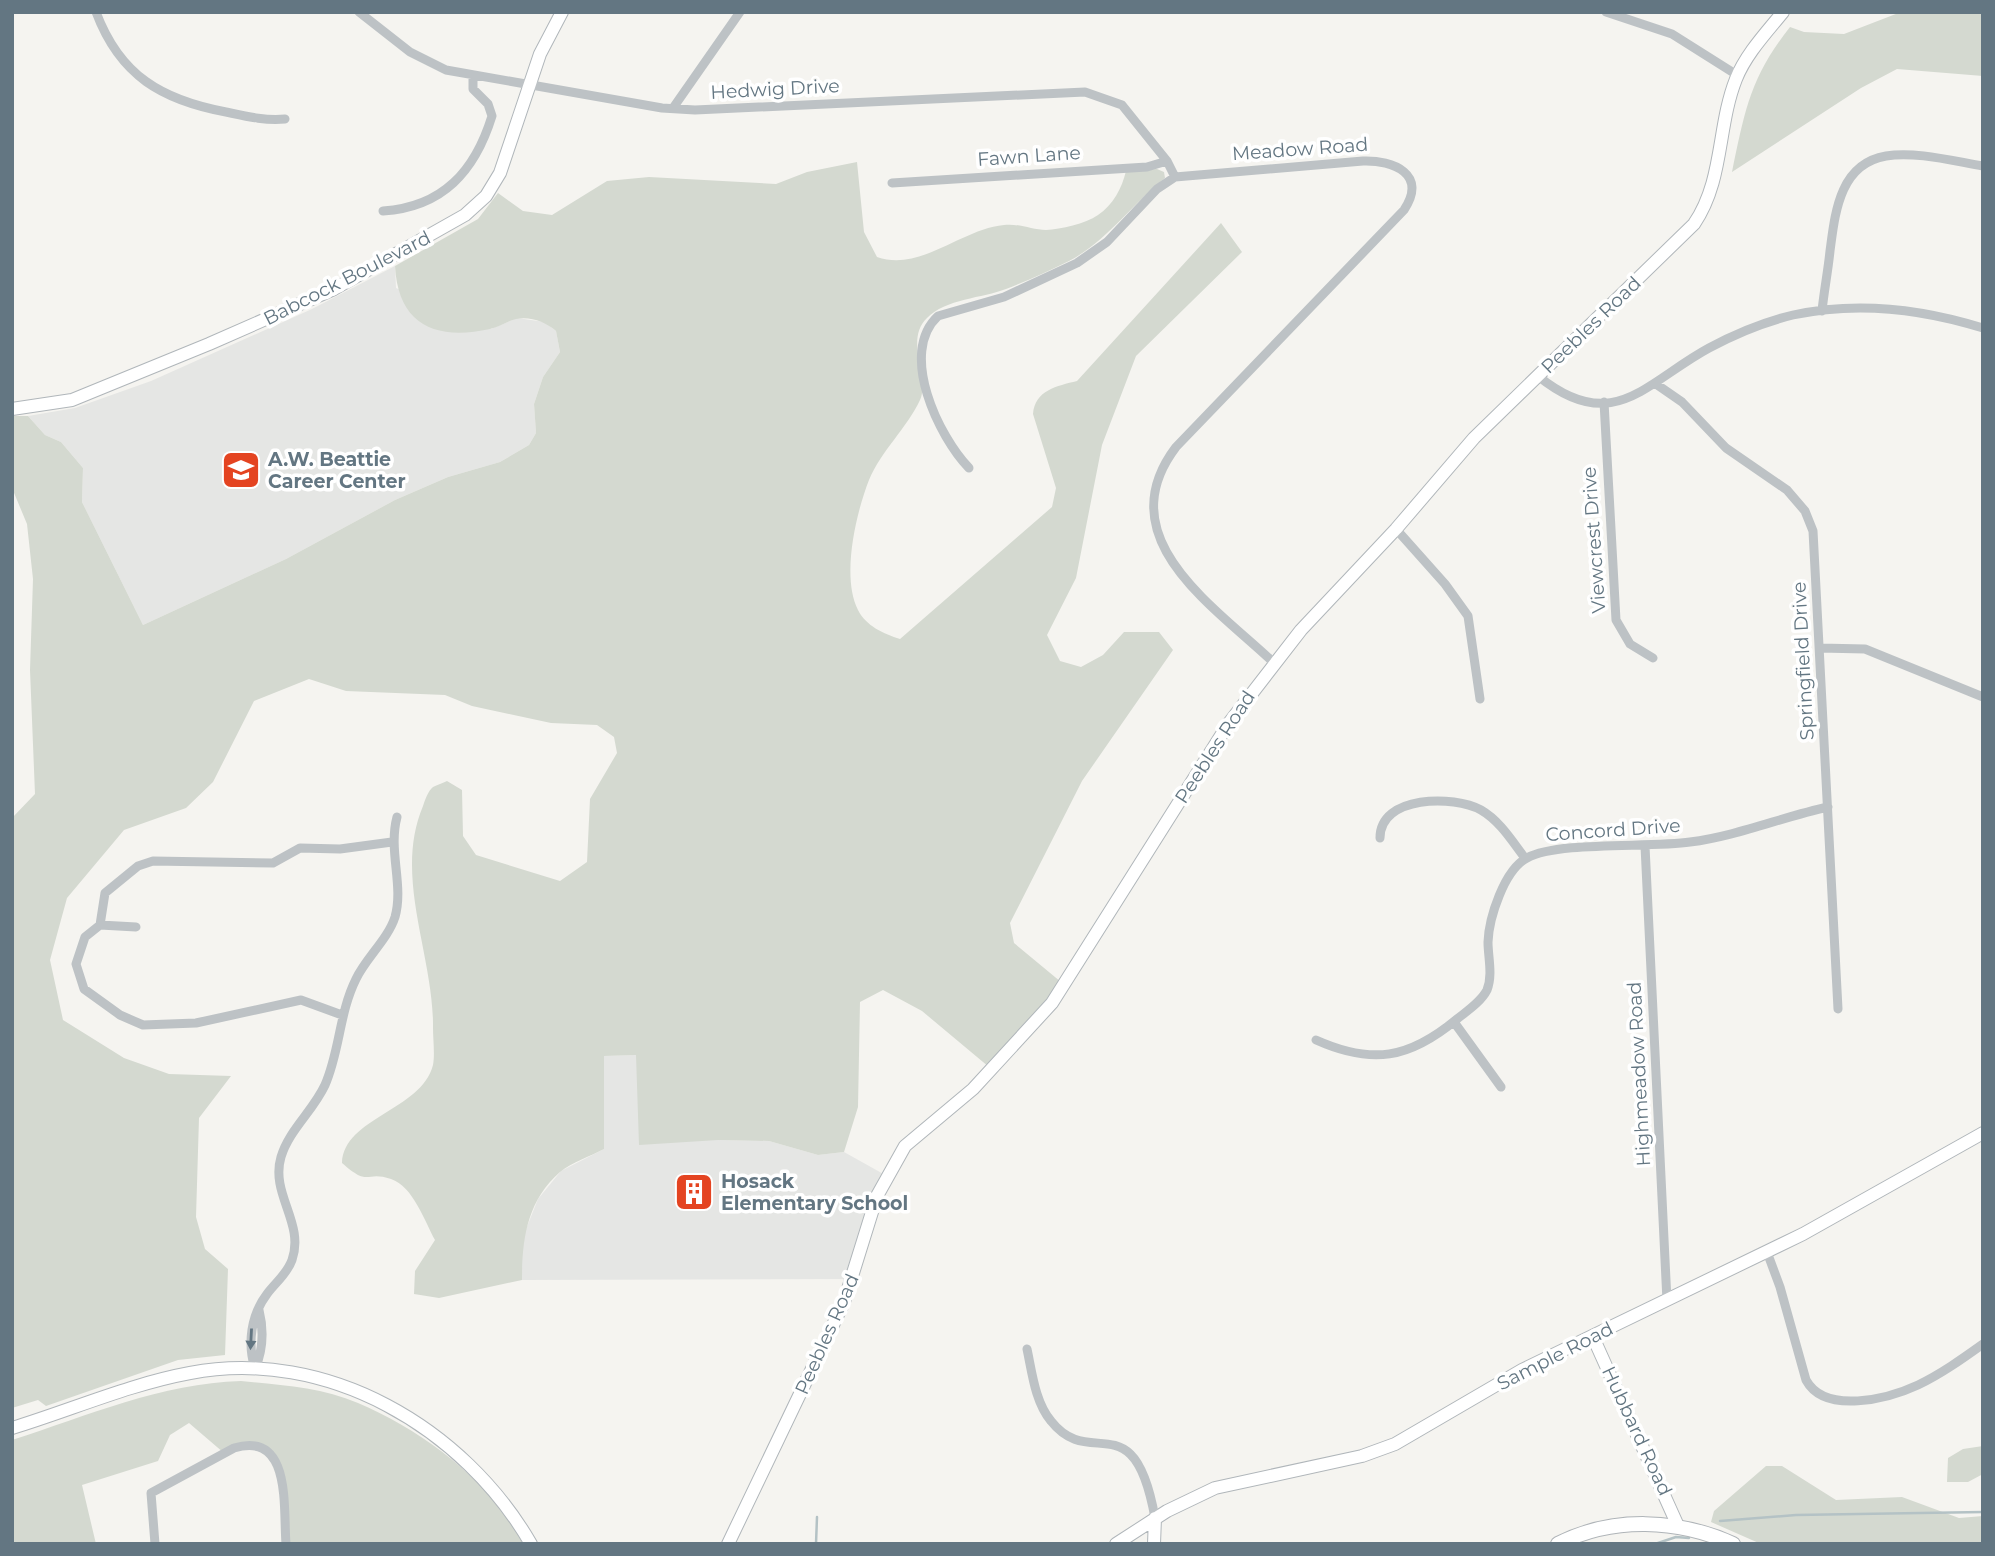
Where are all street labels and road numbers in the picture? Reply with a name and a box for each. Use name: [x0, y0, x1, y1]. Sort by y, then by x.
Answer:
street label: Hedwig Drive: [710, 74, 840, 104]
street label: Meadow Road: [1231, 133, 1369, 165]
street label: Fawn Lane: [976, 141, 1082, 171]
street label: Babcock Boulevard: [260, 226, 434, 330]
street label: Peebles Road: [1536, 272, 1646, 378]
street label: Viewcrest Drive: [1577, 466, 1611, 614]
street label: Springfield Drive: [1787, 581, 1819, 741]
street label: Peebles Road: [1170, 686, 1260, 808]
street label: Concord Drive: [1545, 814, 1681, 846]
street label: Highmeadow Road: [1623, 981, 1655, 1167]
street label: Peebles Road: [790, 1270, 864, 1398]
street label: Sample Road: [1493, 1317, 1617, 1395]
street label: Hubbard Road: [1597, 1363, 1677, 1499]

